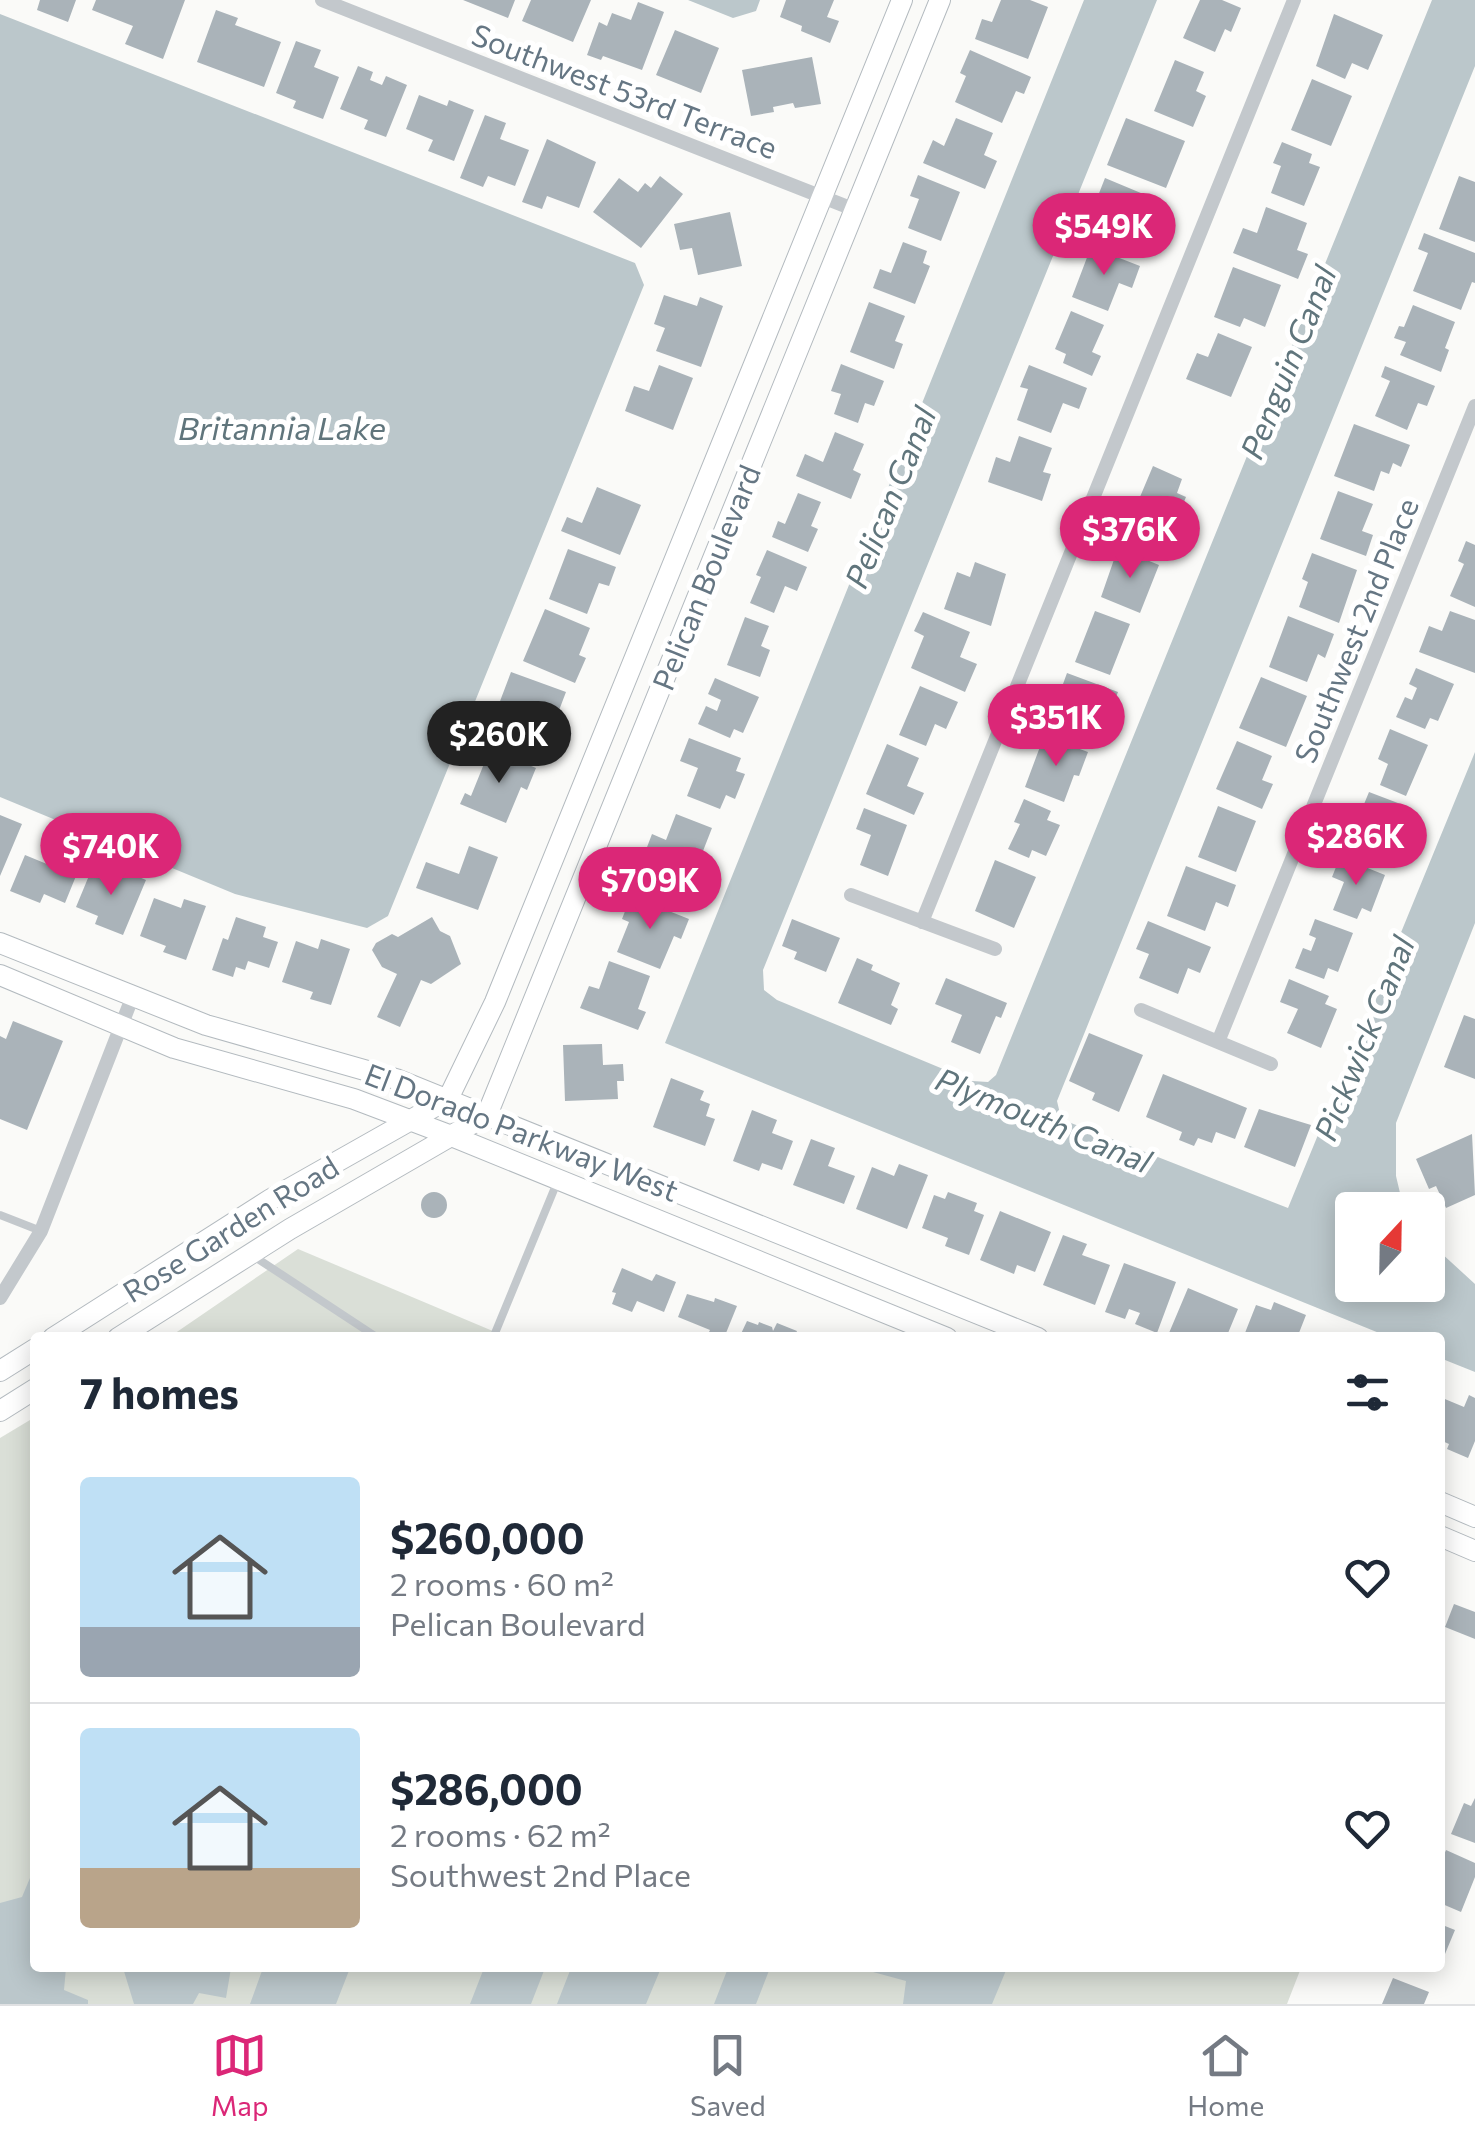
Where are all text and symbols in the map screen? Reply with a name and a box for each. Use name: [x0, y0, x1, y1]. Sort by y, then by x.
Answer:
street label: Southwest 53rd Terrace: [467, 15, 783, 165]
pin: $549K: [1034, 193, 1174, 278]
text: $549K: [1055, 205, 1153, 245]
water label: Penguin Canal: [1230, 259, 1344, 464]
water label: Pelican Canal: [835, 400, 944, 593]
water label: Britannia Lake: [178, 407, 386, 447]
street label: Pelican Boulevard: [643, 459, 767, 695]
street label: Southwest 2nd Place: [1285, 492, 1425, 768]
pin: $376K: [1060, 496, 1200, 581]
text: $376K: [1082, 508, 1178, 548]
pin: $351K: [986, 684, 1126, 769]
text: $351K: [1010, 696, 1102, 736]
pin: $260K: [429, 701, 569, 786]
text: $260K: [449, 713, 549, 753]
pin: $286K: [1286, 803, 1426, 888]
pin: $740K: [41, 813, 181, 898]
text: $286K: [1307, 815, 1405, 855]
text: $740K: [62, 825, 160, 865]
pin: $709K: [580, 847, 720, 932]
text: $709K: [600, 859, 700, 899]
water label: Pickwick Canal: [1304, 929, 1422, 1146]
street label: El Dorado Parkway West: [360, 1054, 684, 1208]
water label: Plymouth Canal: [930, 1058, 1159, 1181]
street label: Rose Garden Road: [115, 1147, 345, 1309]
north arrow: [1335, 1192, 1445, 1302]
map controls: [1335, 1192, 1445, 1302]
icon: filters: [1340, 1365, 1395, 1420]
text: 7 homes: [80, 1366, 239, 1418]
text: $260,000: [390, 1511, 585, 1563]
icon: home: [160, 1517, 280, 1637]
icon: heart: [1340, 1550, 1395, 1605]
text: 2 rooms · 60 m²: [390, 1563, 614, 1603]
text: Pelican Boulevard: [390, 1603, 646, 1643]
text: $286,000: [390, 1762, 583, 1814]
icon: home: [160, 1768, 280, 1888]
icon: heart: [1340, 1801, 1395, 1856]
text: 2 rooms · 62 m²: [390, 1814, 611, 1854]
text: Southwest 2nd Place: [390, 1854, 691, 1894]
tab: Map: [211, 2028, 269, 2122]
tab: Saved: [690, 2028, 766, 2122]
tab: Home: [1187, 2028, 1264, 2122]

